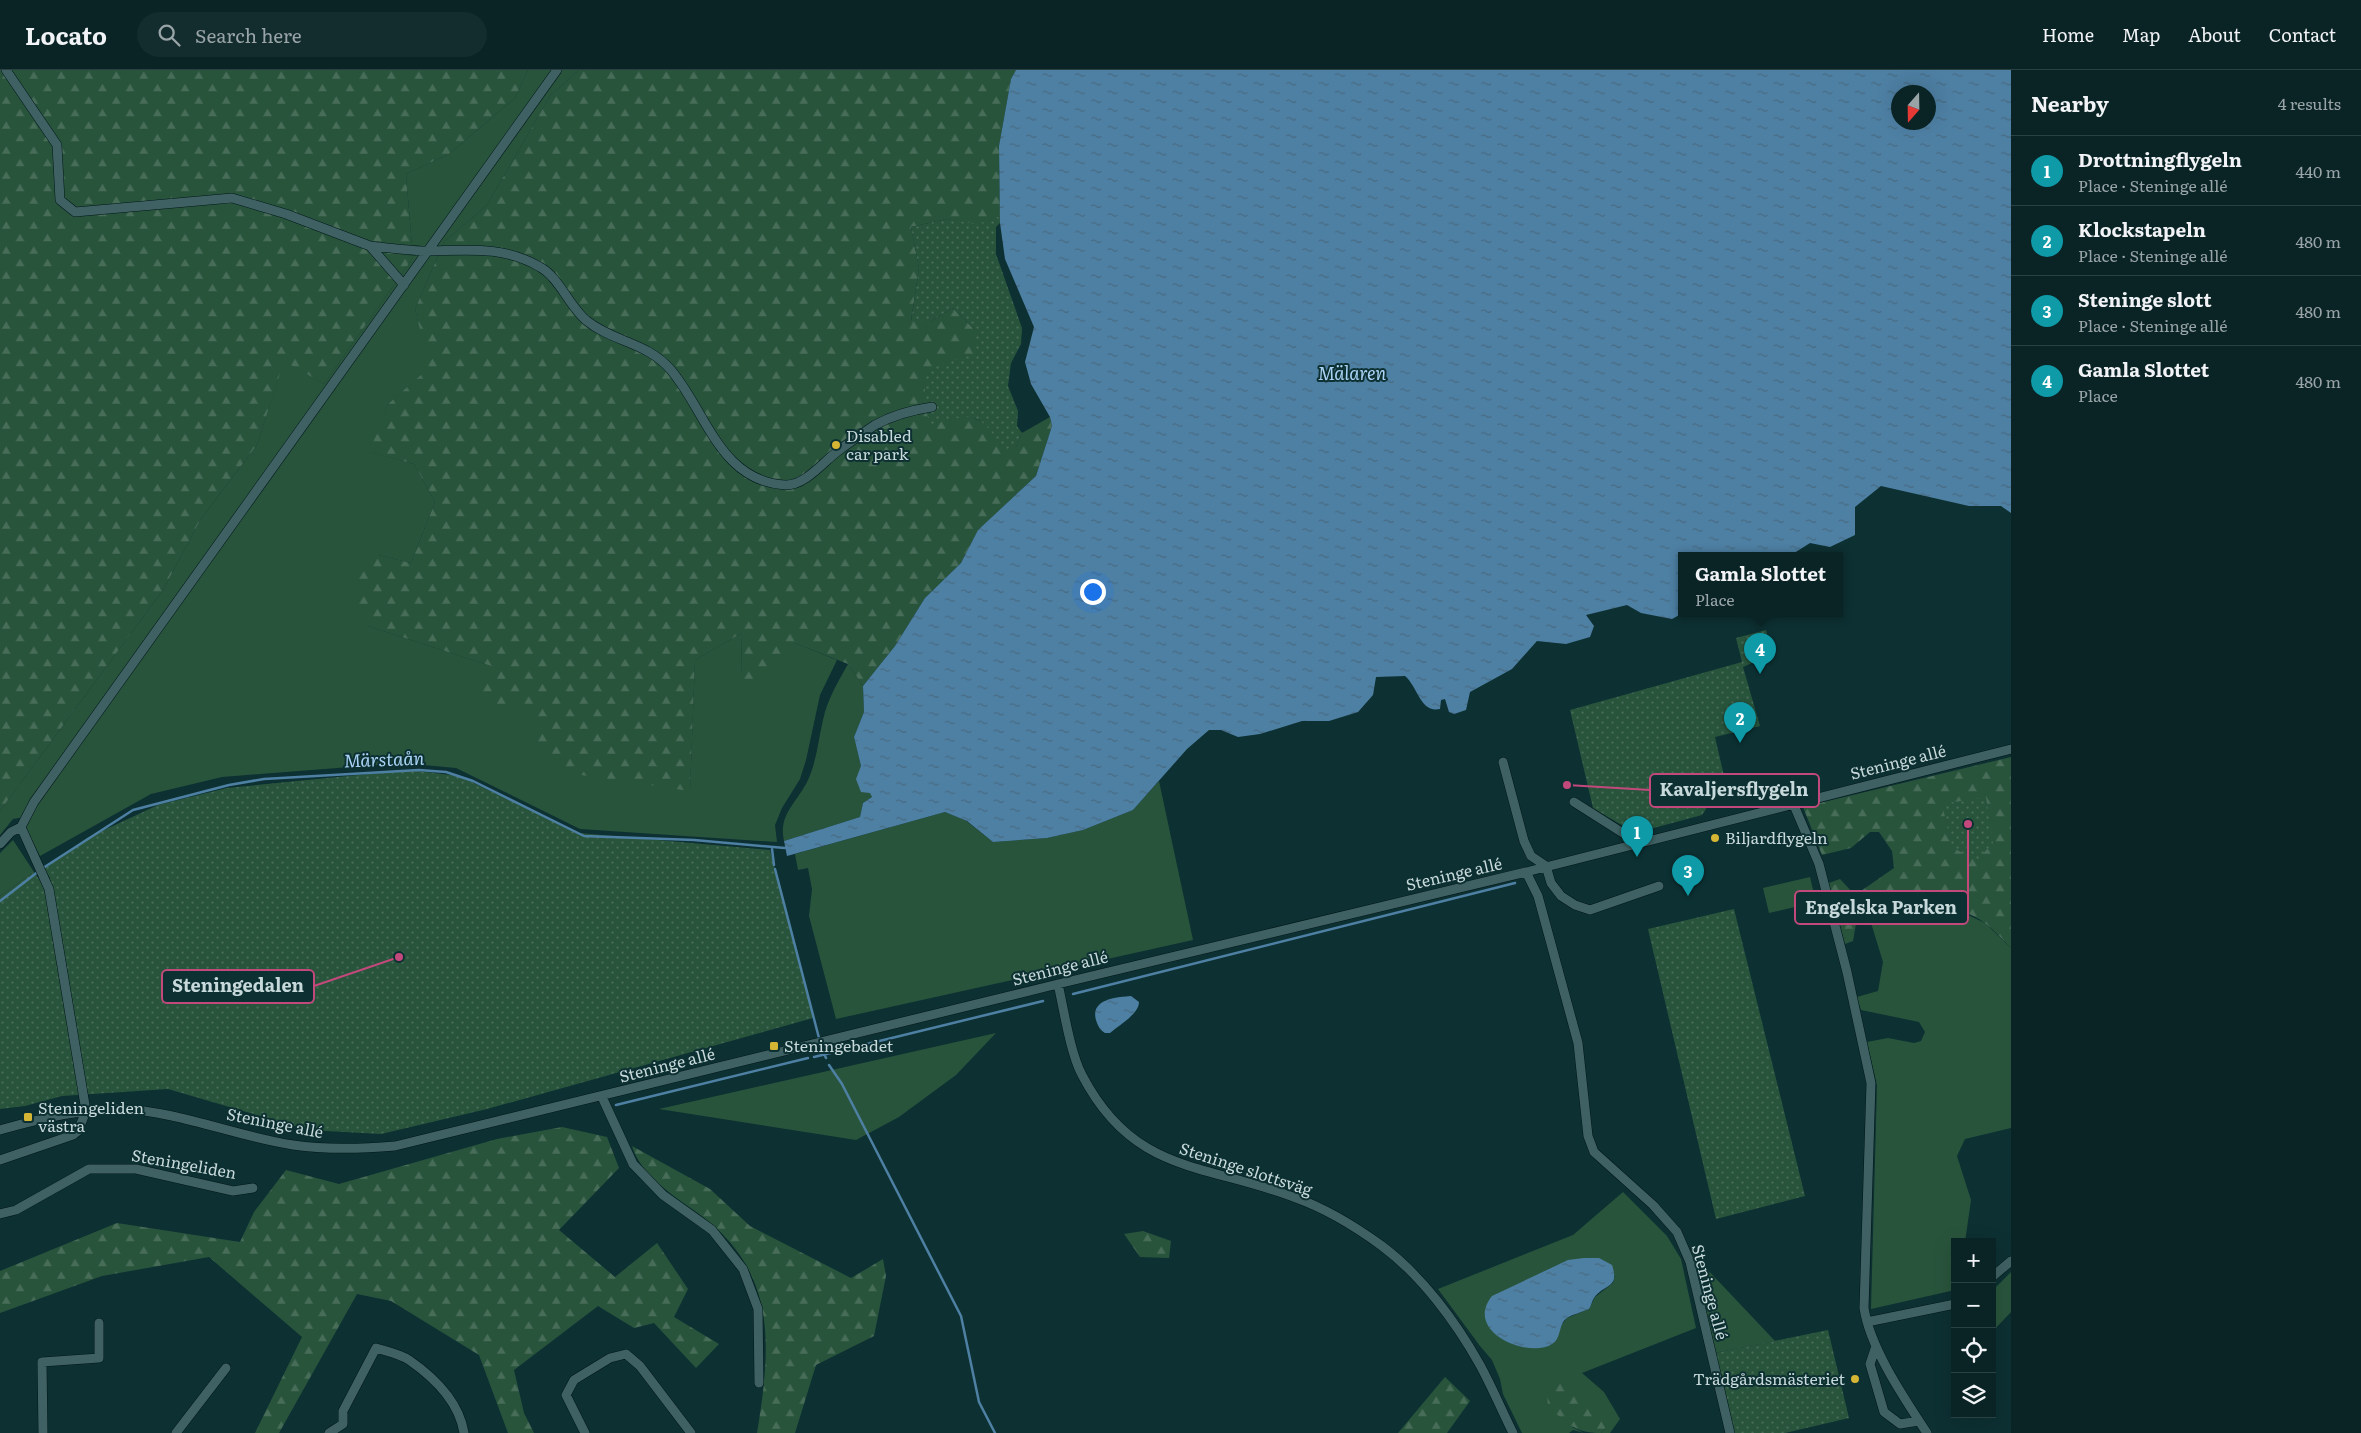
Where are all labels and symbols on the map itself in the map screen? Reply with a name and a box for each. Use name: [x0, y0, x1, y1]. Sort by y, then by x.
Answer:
north arrow: [1891, 85, 1936, 130]
water label: Mälaren: [1318, 359, 1387, 386]
place label: Disabled car park: [846, 423, 912, 465]
marker: Disabled car park: [830, 439, 842, 451]
your location: [1080, 579, 1106, 605]
pin: 4: [1744, 633, 1776, 674]
pin: 2: [1724, 702, 1756, 743]
street label: Steninge allé: [1847, 738, 1948, 785]
water label: Märstaån: [343, 744, 425, 773]
callout: Kavaljersflygeln: [1650, 774, 1819, 807]
text: Kavaljersflygeln: [1660, 775, 1809, 802]
pin: 1: [1621, 816, 1653, 857]
place label: Biljardflygeln: [1725, 825, 1828, 849]
marker: Biljardflygeln: [1709, 832, 1721, 844]
street label: Steninge allé: [1403, 850, 1504, 896]
pin: 3: [1672, 855, 1704, 896]
callout: Engelska Parken: [1795, 891, 1968, 924]
text: Engelska Parken: [1805, 893, 1958, 920]
street label: Steninge allé: [1009, 944, 1110, 991]
callout: Steningedalen: [162, 970, 314, 1003]
text: Steningedalen: [172, 971, 304, 998]
place label: Steningebadet: [784, 1033, 894, 1057]
marker: Steningebadet: [768, 1040, 780, 1052]
street label: Steninge allé: [616, 1041, 717, 1088]
place label: Steningeliden västra: [38, 1095, 145, 1137]
street label: Steninge allé: [225, 1101, 326, 1143]
marker: Steningeliden västra: [22, 1111, 34, 1123]
street label: Steninge slottsväg: [1177, 1135, 1316, 1201]
street label: Steningeliden: [130, 1142, 239, 1184]
street label: Steninge allé: [1687, 1241, 1735, 1342]
place label: Trädgårdsmästeriet: [1693, 1366, 1846, 1390]
marker: Trädgårdsmästeriet: [1849, 1373, 1861, 1385]

